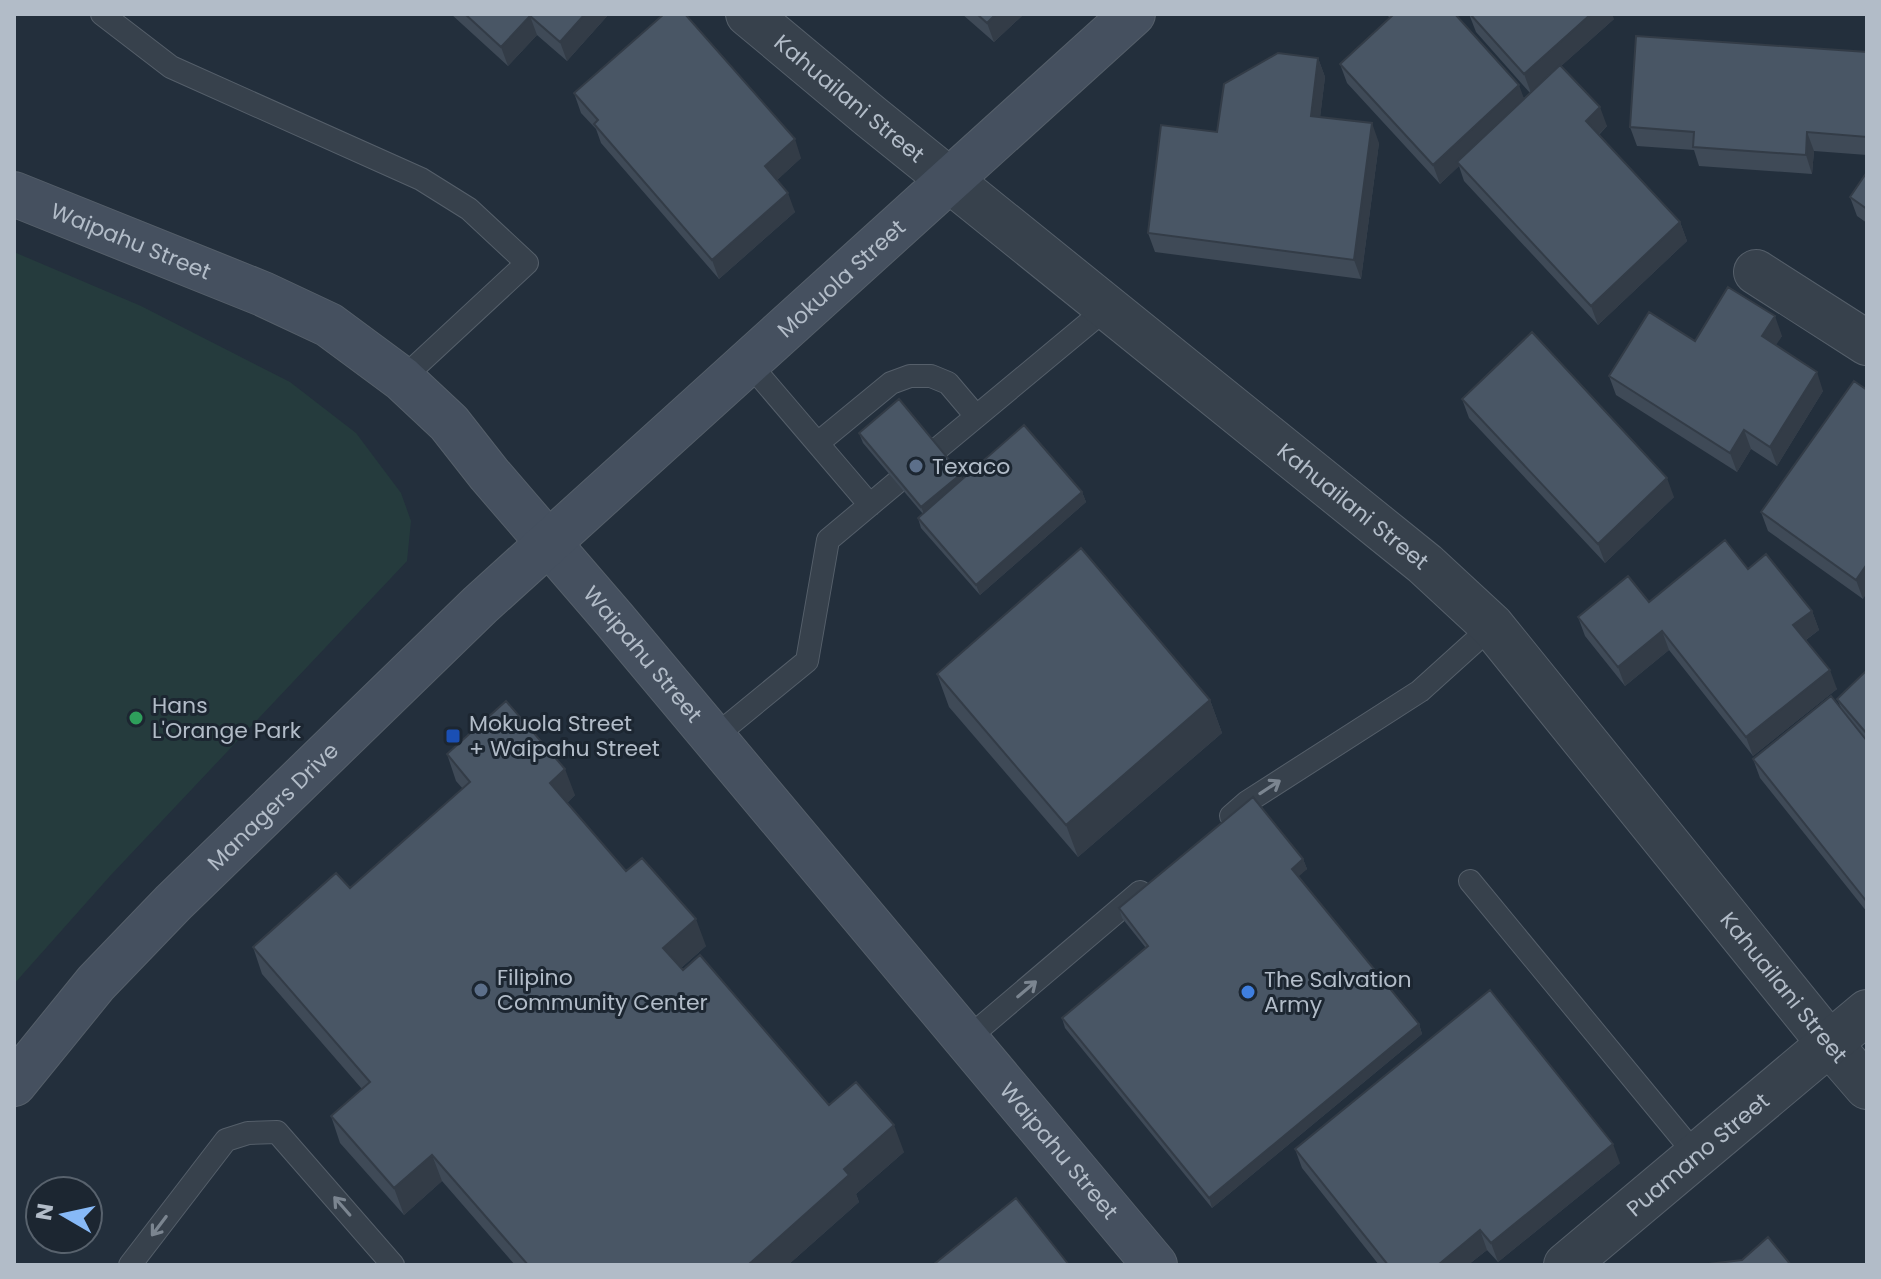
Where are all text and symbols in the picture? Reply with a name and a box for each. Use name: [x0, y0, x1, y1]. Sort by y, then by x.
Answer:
street label: Kahuailani Street: [768, 27, 931, 170]
street label: Waipahu Street: [46, 195, 216, 287]
street label: Mokuola Street: [770, 212, 912, 344]
street label: Kahuailani Street: [1271, 435, 1436, 577]
place label: Texaco: [932, 451, 1010, 482]
marker: Texaco: [907, 457, 925, 475]
street label: Waipahu Street: [576, 579, 710, 729]
place label: Hans L'Orange Park: [152, 690, 302, 746]
place label: Mokuola Street + Waipahu Street: [469, 708, 660, 764]
marker: Hans L'Orange Park: [127, 709, 145, 727]
marker: Mokuola Street + Waipahu Street: [444, 727, 462, 745]
street label: Managers Drive: [200, 735, 345, 877]
one-way arrow: [1258, 779, 1281, 795]
street label: Kahuailani Street: [1713, 905, 1855, 1070]
place label: Filipino Community Center: [497, 962, 708, 1018]
place label: The Salvation Army: [1264, 964, 1412, 1020]
one-way arrow: [1016, 980, 1036, 998]
marker: Filipino Community Center: [472, 981, 490, 999]
marker: The Salvation Army: [1239, 983, 1257, 1001]
street label: Waipahu Street: [993, 1075, 1126, 1226]
street label: Puamano Street: [1620, 1085, 1776, 1223]
north arrow: [24, 1175, 104, 1255]
one-way arrow: [333, 1197, 351, 1217]
text: N: [28, 1201, 61, 1223]
one-way arrow: [150, 1215, 167, 1237]

